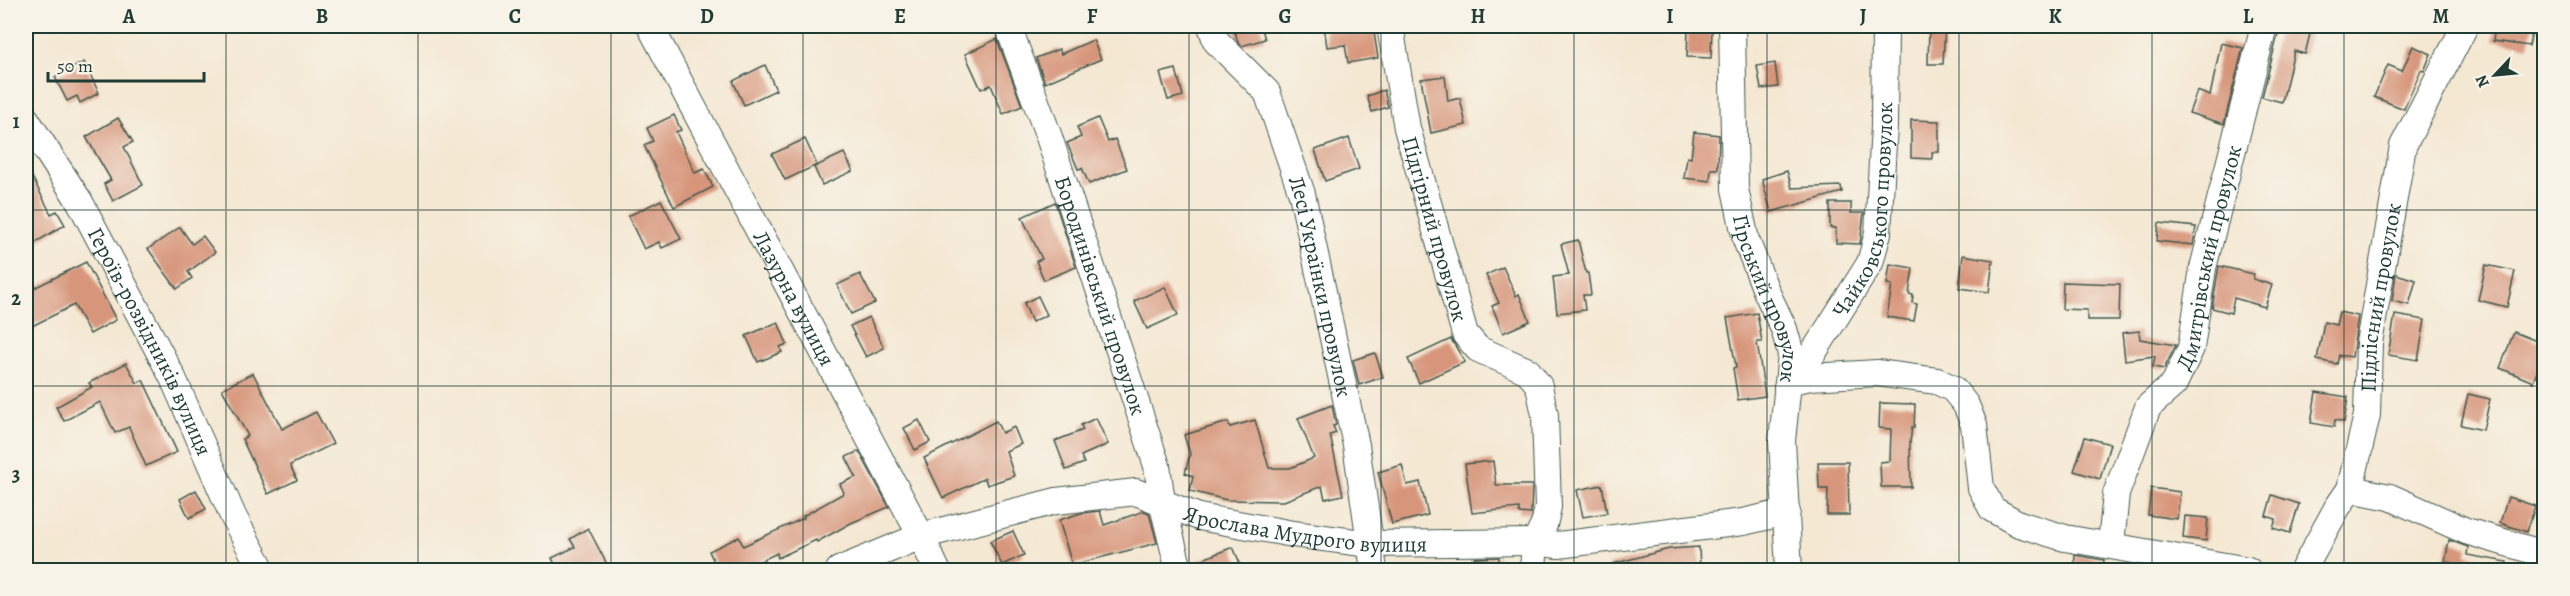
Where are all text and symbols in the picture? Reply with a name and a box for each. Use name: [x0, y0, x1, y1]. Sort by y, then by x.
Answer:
text: A: [122, 3, 136, 30]
text: B: [316, 3, 328, 30]
text: C: [509, 3, 521, 30]
text: D: [700, 3, 714, 30]
text: E: [894, 3, 906, 30]
text: F: [1087, 3, 1098, 30]
text: G: [1278, 3, 1292, 30]
text: H: [1471, 3, 1486, 30]
text: I: [1666, 3, 1674, 30]
text: J: [1860, 3, 1867, 30]
text: K: [2048, 3, 2062, 30]
text: L: [2243, 3, 2254, 30]
text: M: [2433, 3, 2450, 30]
scale bar: [48, 45, 204, 83]
north arrow: [2465, 45, 2525, 105]
text: 50 m: [57, 54, 93, 78]
text: N: [2470, 71, 2495, 91]
street label: Чайковського провулок: [1825, 102, 1900, 323]
text: 1: [12, 108, 20, 135]
street label: Підгірний провулок: [1394, 133, 1475, 325]
street label: Дмитрівський провулок: [2169, 142, 2249, 375]
street label: Бородинівський провулок: [1047, 172, 1153, 419]
street label: Лесі Українки провулок: [1281, 172, 1359, 400]
street label: Підлісний провулок: [2354, 201, 2409, 393]
street label: Гірський провулок: [1725, 212, 1805, 384]
street label: Героїв-розвідників вулиця: [80, 222, 219, 460]
street label: Лазурна вулиця: [745, 225, 842, 372]
text: 2: [11, 285, 21, 312]
text: 3: [12, 461, 20, 488]
street label: Ярослава Мудрого вулиця: [1179, 498, 1427, 560]

